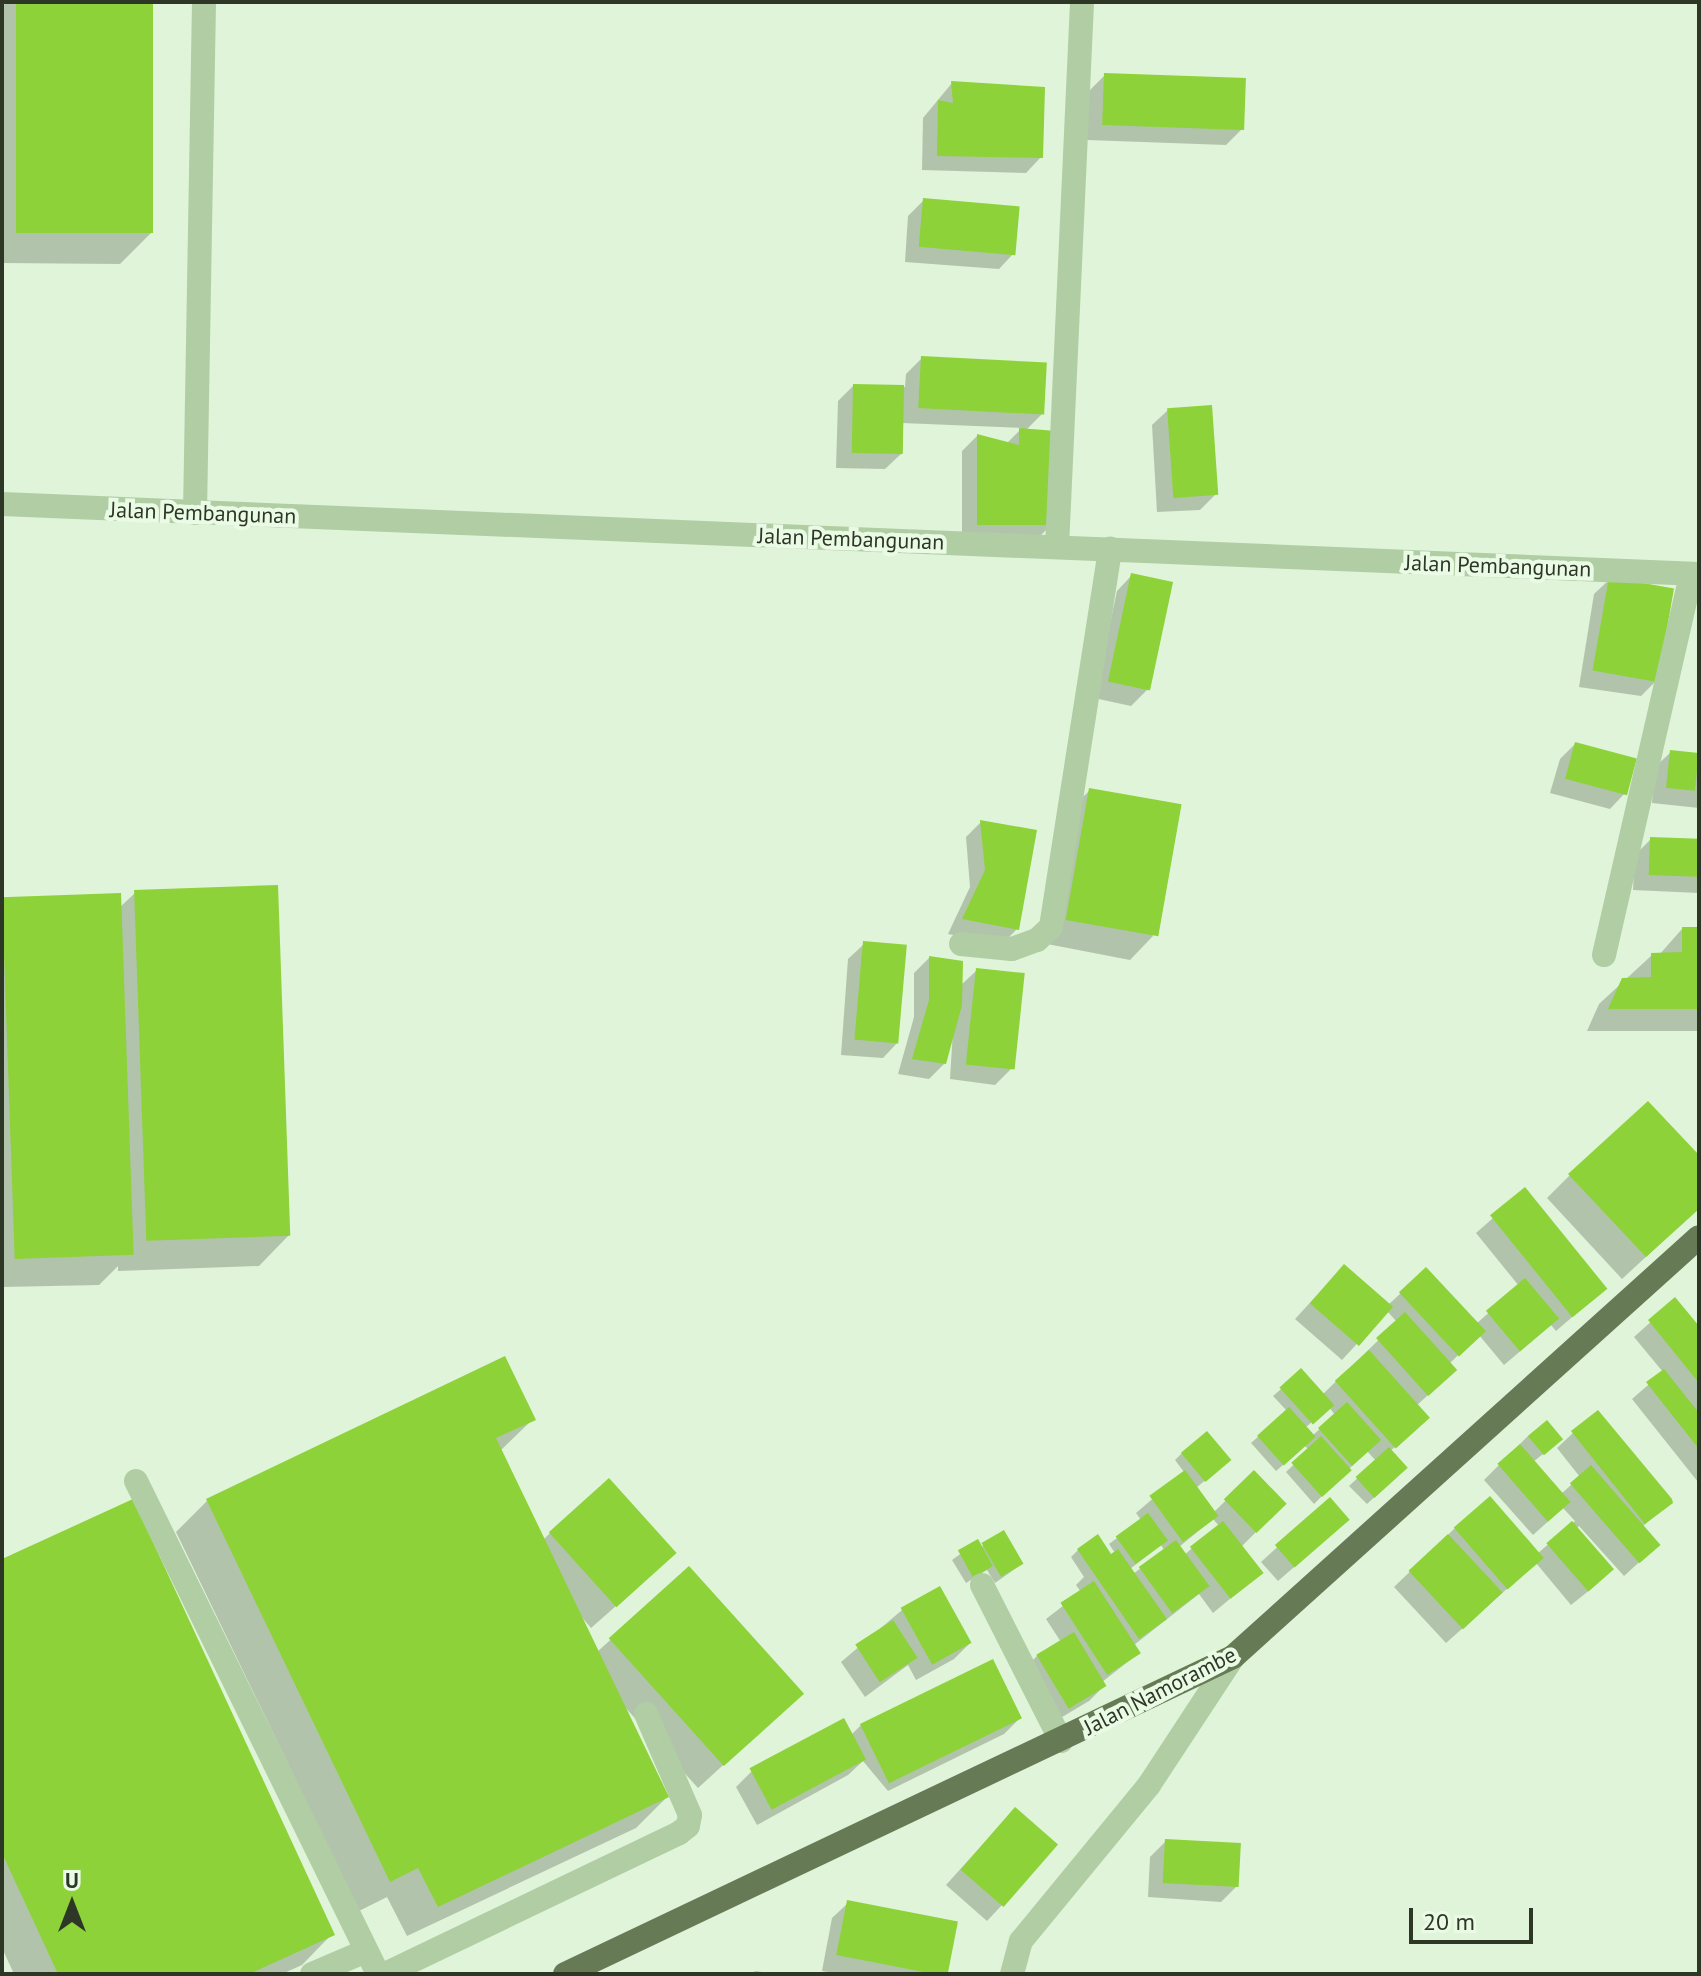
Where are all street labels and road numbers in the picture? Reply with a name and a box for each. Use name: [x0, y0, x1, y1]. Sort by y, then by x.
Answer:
street label: Jalan Pembangunan: [109, 497, 297, 529]
street label: Jalan Pembangunan: [757, 523, 945, 555]
street label: Jalan Pembangunan: [1404, 550, 1592, 582]
street label: Jalan Namorambe: [1079, 1641, 1241, 1741]

